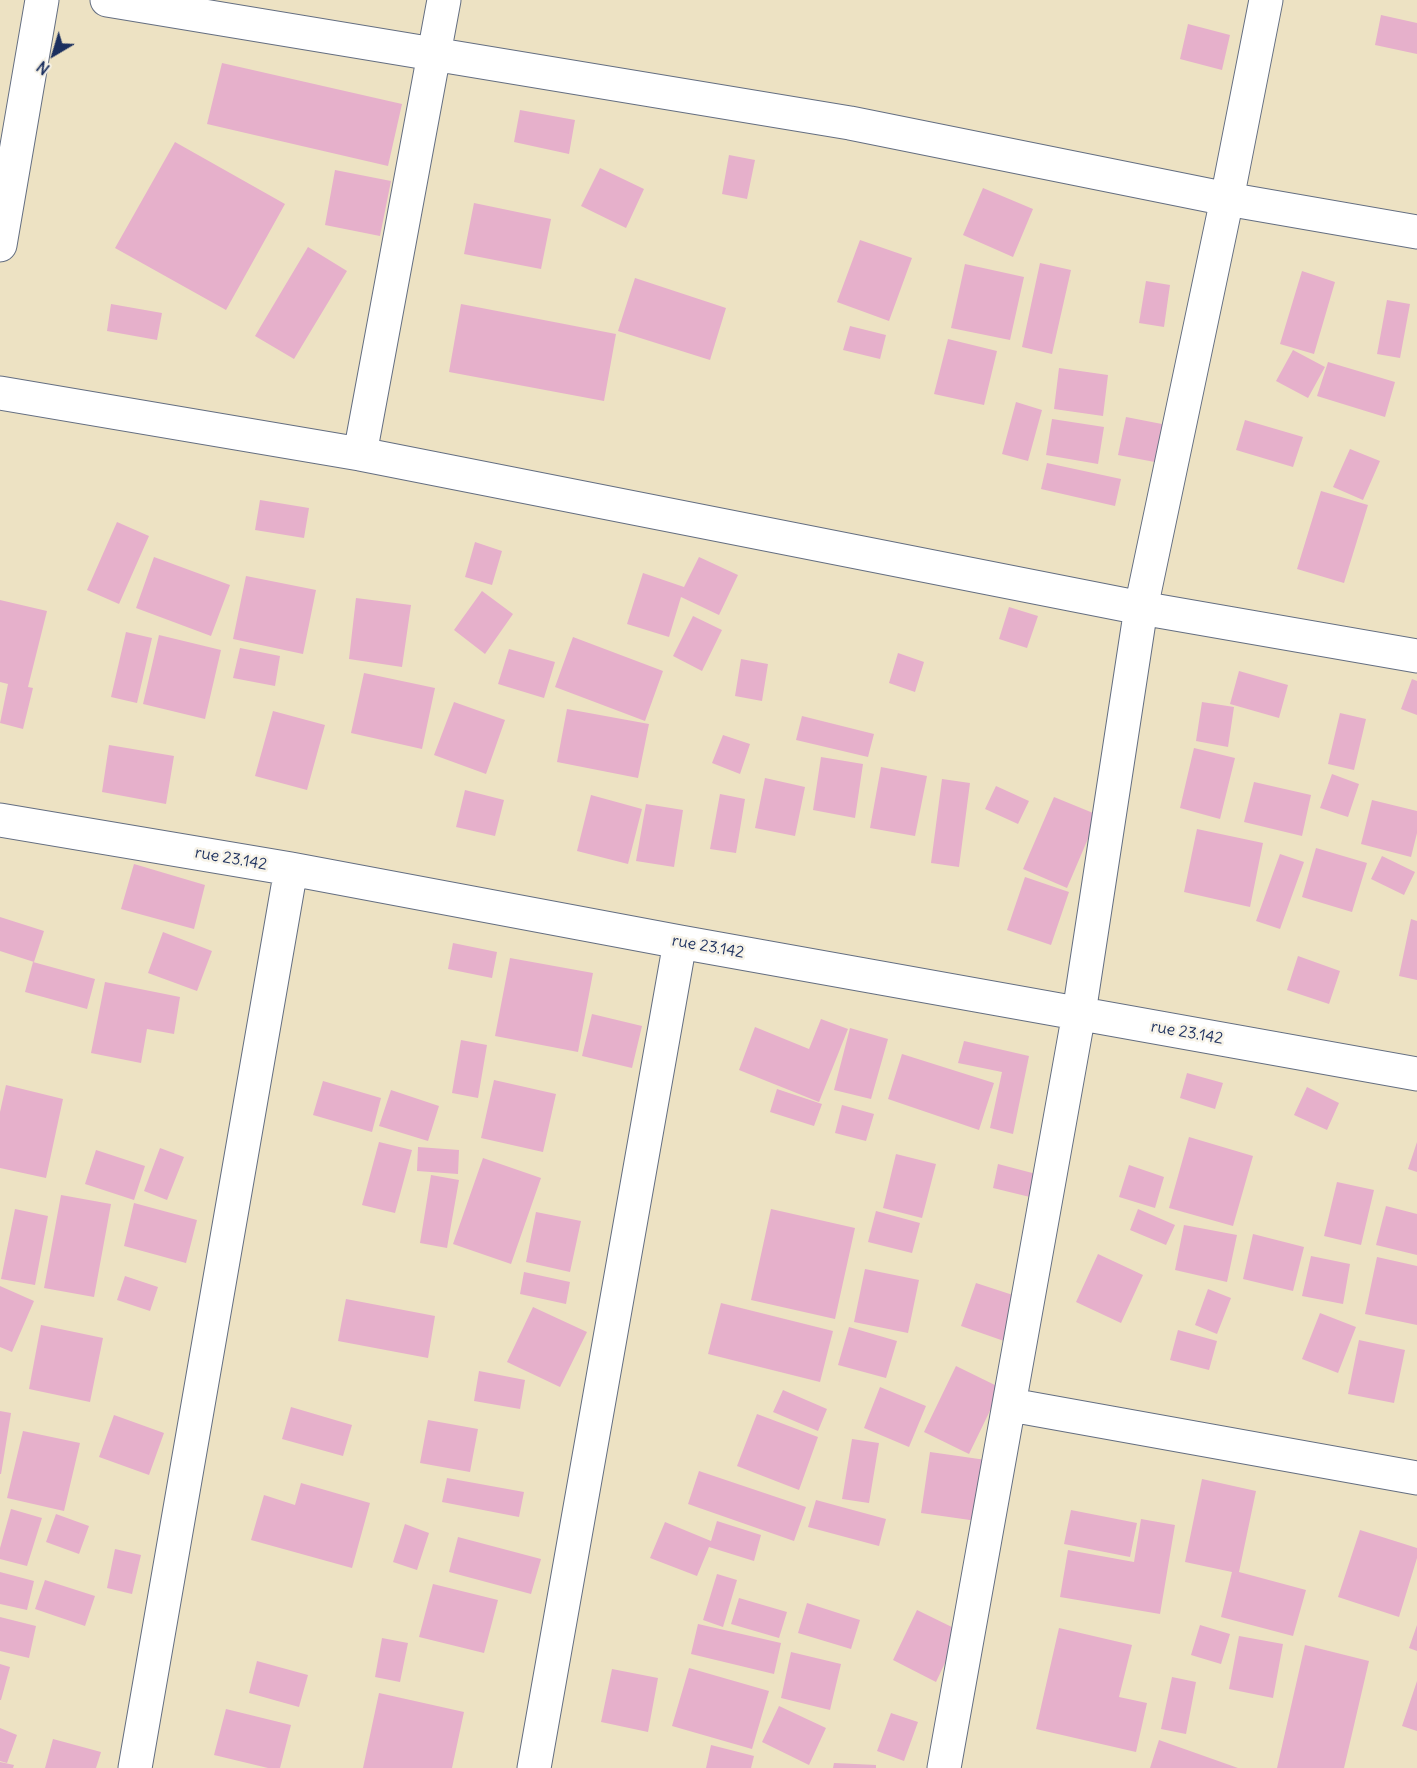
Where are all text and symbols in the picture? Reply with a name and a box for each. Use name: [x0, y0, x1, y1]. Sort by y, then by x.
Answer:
north arrow: [24, 24, 84, 84]
text: N: [32, 57, 53, 79]
street label: rue 23.142: [193, 843, 269, 875]
street label: rue 23.142: [670, 931, 746, 963]
street label: rue 23.142: [1149, 1017, 1225, 1049]

